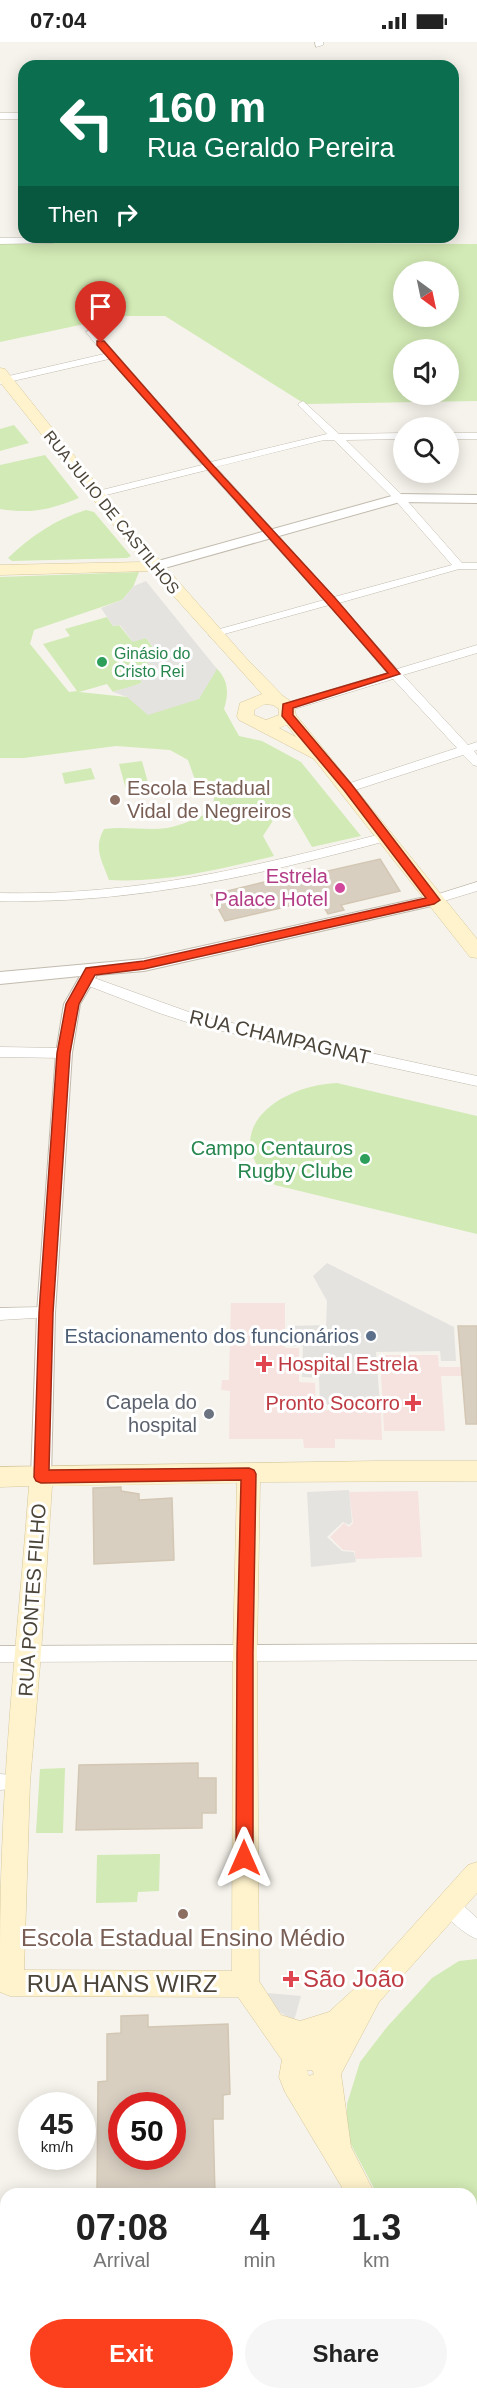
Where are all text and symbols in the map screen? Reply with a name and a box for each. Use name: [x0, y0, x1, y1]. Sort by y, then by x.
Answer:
text: 07:04: [30, 8, 86, 33]
icon: left: [48, 84, 126, 162]
text: 160 m: [147, 84, 266, 131]
text: Rua Geraldo Pereira: [147, 133, 395, 163]
icon: right: [110, 198, 143, 231]
text: Then: [48, 202, 98, 227]
north arrow: [393, 261, 459, 327]
map controls: [393, 261, 459, 483]
pin: [75, 281, 126, 343]
icon: arrive: [84, 290, 117, 323]
button: sound: [393, 339, 459, 405]
button: search: [393, 417, 459, 483]
street label: RUA JULIO DE CASTILHOS: [41, 428, 183, 597]
place label: Ginásio do Cristo Rei: [114, 645, 191, 680]
marker: Ginásio do Cristo Rei: [95, 655, 109, 669]
place label: Escola Estadual Vidal de Negreiros: [127, 777, 291, 822]
marker: Escola Estadual Vidal de Negreiros: [108, 793, 122, 807]
place label: Estrela Palace Hotel: [215, 865, 329, 910]
marker: Estrela Palace Hotel: [333, 881, 347, 895]
street label: RUA CHAMPAGNAT: [187, 1005, 373, 1069]
place label: Campo Centauros Rugby Clube: [191, 1137, 353, 1182]
marker: Campo Centauros Rugby Clube: [358, 1152, 372, 1166]
place label: Estacionamento dos funcionários: [64, 1325, 359, 1347]
marker: Estacionamento dos funcionários: [364, 1329, 378, 1343]
place label: Hospital Estrela: [278, 1353, 419, 1375]
marker: Hospital Estrela: [255, 1355, 273, 1373]
place label: Capela do hospital: [106, 1391, 197, 1436]
place label: Pronto Socorro: [265, 1392, 400, 1414]
marker: Pronto Socorro: [404, 1394, 422, 1412]
marker: Capela do hospital: [202, 1407, 216, 1421]
street label: RUA PONTES FILHO: [14, 1503, 50, 1697]
position arrow: [212, 1826, 276, 1890]
marker: Escola Estadual Ensino Médio: [176, 1907, 190, 1921]
place label: Escola Estadual Ensino Médio: [21, 1924, 345, 1951]
place label: São João: [303, 1965, 404, 1992]
street label: RUA HANS WIRZ: [27, 1970, 217, 1997]
marker: São João: [284, 1972, 298, 1986]
speed limit sign: 50: [108, 2092, 186, 2170]
text: 45: [40, 2107, 74, 2140]
text: km/h: [41, 2138, 73, 2155]
text: 07:08: [76, 2207, 168, 2248]
text: 4: [249, 2207, 270, 2248]
text: 1.3: [351, 2207, 401, 2248]
text: Arrival: [93, 2249, 150, 2271]
text: min: [243, 2249, 276, 2271]
text: km: [363, 2249, 390, 2271]
button: Exit: [30, 2319, 233, 2388]
button: Share: [245, 2319, 447, 2388]

